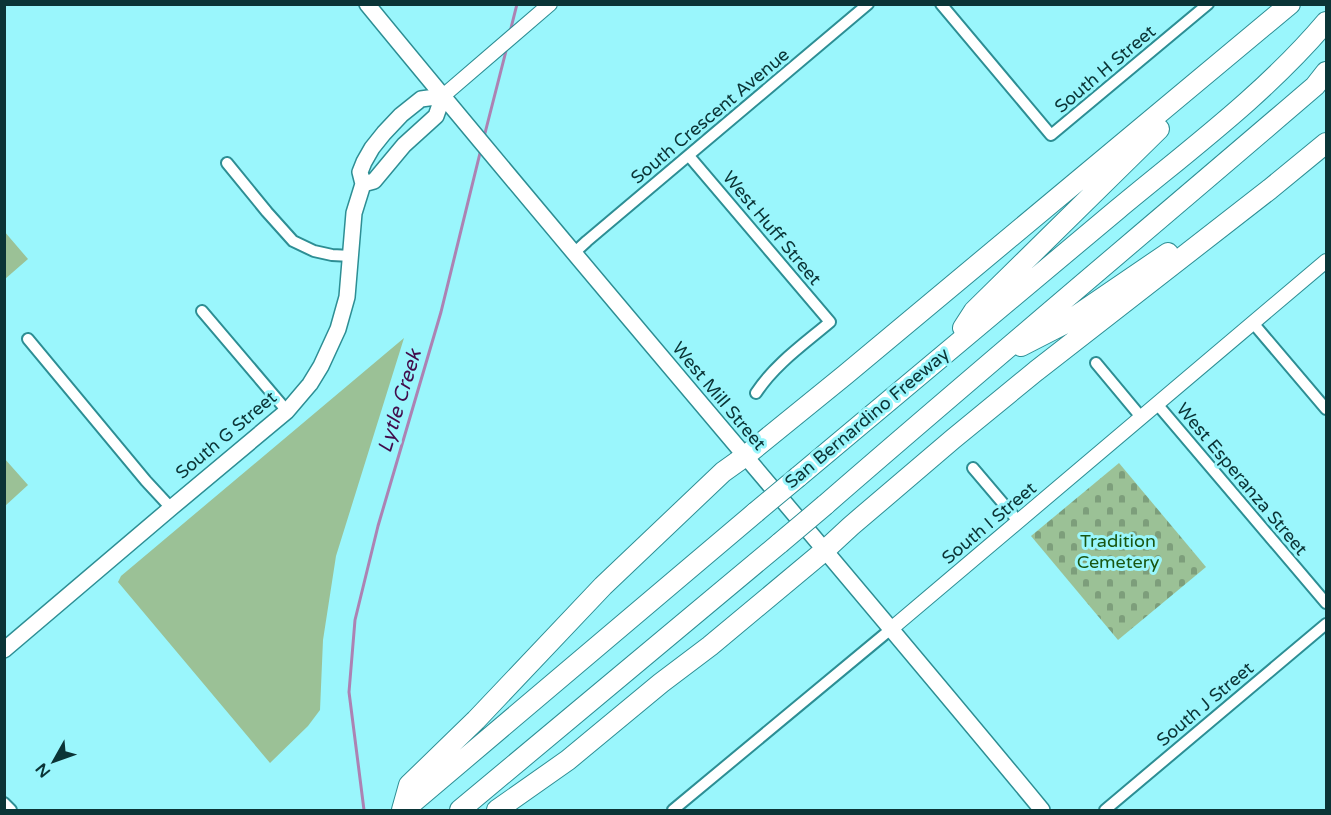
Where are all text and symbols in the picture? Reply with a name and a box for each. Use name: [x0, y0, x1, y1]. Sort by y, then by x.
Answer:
street label: South H Street: [1050, 20, 1160, 118]
street label: South Crescent Avenue: [626, 43, 794, 189]
street label: West Huff Street: [718, 167, 826, 290]
street label: West Mill Street: [667, 337, 771, 455]
street label: San Bernardino Freeway: [780, 343, 954, 493]
water label: Lytle Creek: [373, 345, 428, 456]
street label: South G Street: [171, 386, 281, 484]
street label: West Esperanza Street: [1172, 398, 1312, 560]
street label: South I Street: [937, 477, 1041, 569]
park label: Tradition Cemetery: [1077, 530, 1160, 573]
street label: South J Street: [1152, 657, 1258, 751]
north arrow: [24, 731, 84, 791]
text: N: [31, 759, 55, 781]

